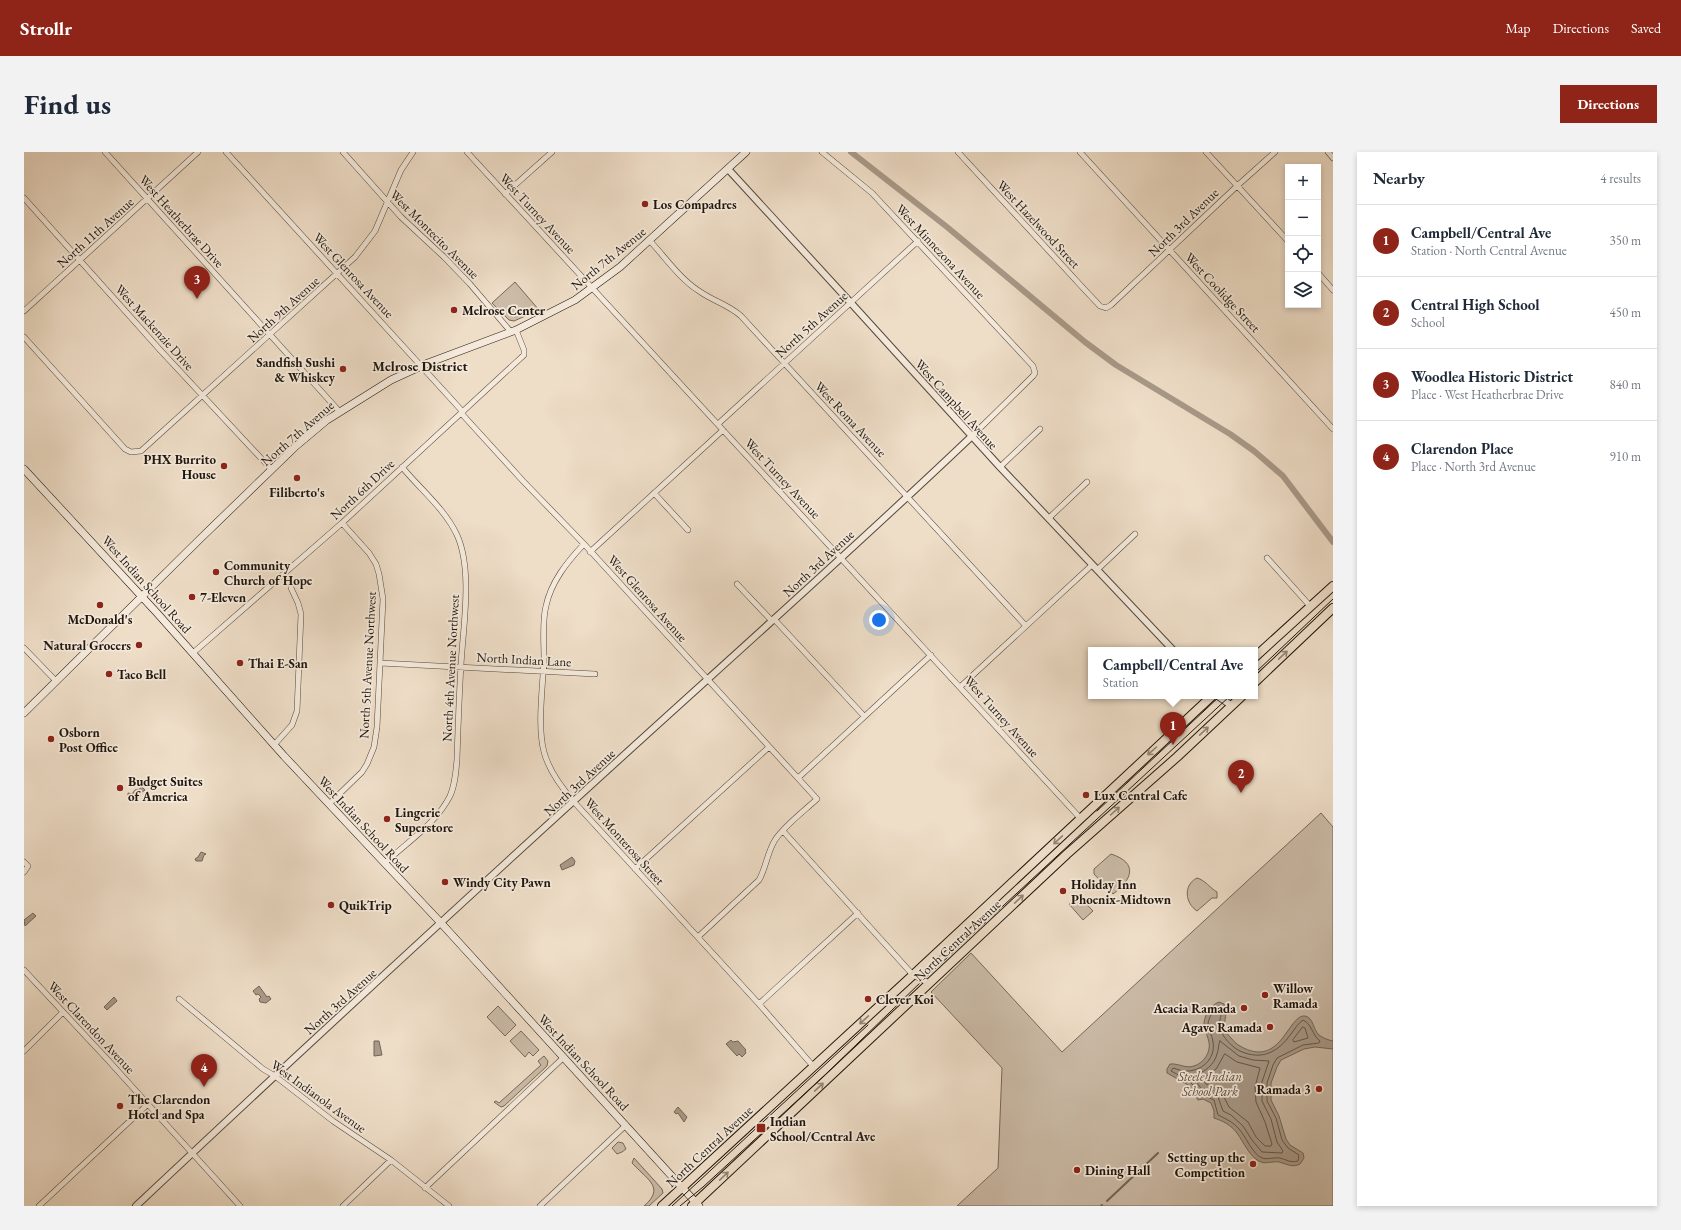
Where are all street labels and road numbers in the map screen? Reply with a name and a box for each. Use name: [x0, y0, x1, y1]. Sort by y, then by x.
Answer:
street label: West Turney Avenue: [496, 170, 579, 257]
street label: West Heatherbrae Drive: [135, 171, 228, 271]
street label: West Hazelwood Street: [993, 177, 1084, 272]
street label: North 3rd Avenue: [1145, 184, 1222, 260]
street label: West Montecito Avenue: [386, 186, 483, 283]
street label: North 11th Avenue: [53, 193, 137, 271]
street label: West Minnezona Avenue: [892, 200, 989, 302]
street label: North 7th Avenue: [567, 223, 649, 294]
street label: West Glenrosa Avenue: [310, 229, 398, 322]
street label: West Coolidge Street: [1181, 249, 1264, 336]
street label: North 9th Avenue: [244, 272, 323, 346]
street label: West Mackenzie Drive: [111, 281, 198, 374]
street label: North 5th Avenue: [772, 287, 851, 361]
street label: West Campbell Avenue: [912, 356, 1002, 453]
street label: West Roma Avenue: [811, 378, 890, 461]
street label: North 7th Avenue: [257, 397, 337, 470]
street label: West Turney Avenue: [741, 435, 824, 522]
street label: North 6th Drive: [327, 455, 398, 523]
street label: North 3rd Avenue: [779, 526, 858, 601]
street label: West Indian School Road: [98, 532, 195, 637]
street label: West Glenrosa Avenue: [604, 551, 691, 645]
street label: North 5th Avenue Northwest: [355, 591, 380, 739]
street label: North 4th Avenue Northwest: [438, 594, 463, 742]
street label: North Indian Lane: [476, 649, 572, 670]
street label: West Turney Avenue: [961, 672, 1043, 761]
street label: North 3rd Avenue: [540, 745, 619, 820]
street label: West Indian School Road: [314, 773, 413, 876]
street label: West Monterosa Street: [581, 794, 668, 889]
street label: North Central Avenue: [910, 896, 1004, 985]
street label: North 3rd Avenue: [301, 964, 380, 1038]
street label: West Clarendon Avenue: [44, 978, 139, 1077]
street label: West Indian School Road: [534, 1011, 633, 1114]
street label: West Indianola Avenue: [268, 1056, 370, 1137]
street label: North Central Avenue: [662, 1102, 756, 1191]

